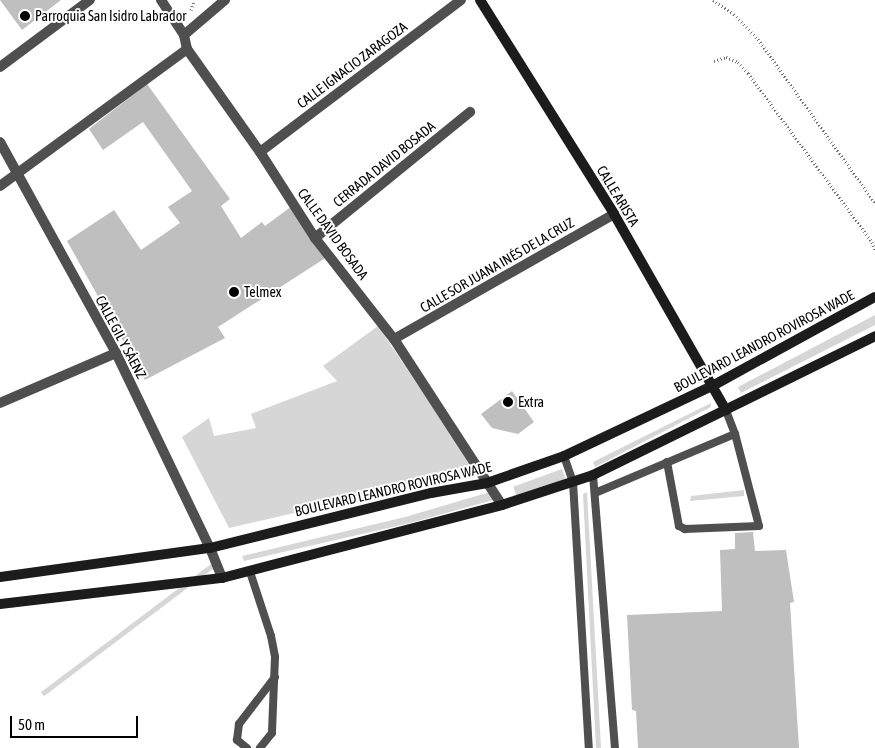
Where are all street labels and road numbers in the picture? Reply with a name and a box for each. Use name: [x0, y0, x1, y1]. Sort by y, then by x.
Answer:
street label: CALLE IGNACIO ZARAGOZA: [294, 18, 410, 112]
street label: CERRADA DAVID BOSADA: [330, 118, 438, 210]
street label: CALLE ARISTA: [593, 163, 643, 229]
street label: CALLE DAVID BOSADA: [294, 185, 372, 283]
street label: CALLE SOR JUANA INÉS DE LA CRUZ: [417, 214, 577, 316]
street label: BOULEVARD LEANDRO ROVIROSA WADE: [671, 286, 857, 396]
street label: CALLE GIL Y SÁENZ: [92, 293, 150, 381]
street label: BOULEVARD LEANDRO ROVIROSA WADE: [293, 458, 493, 520]

